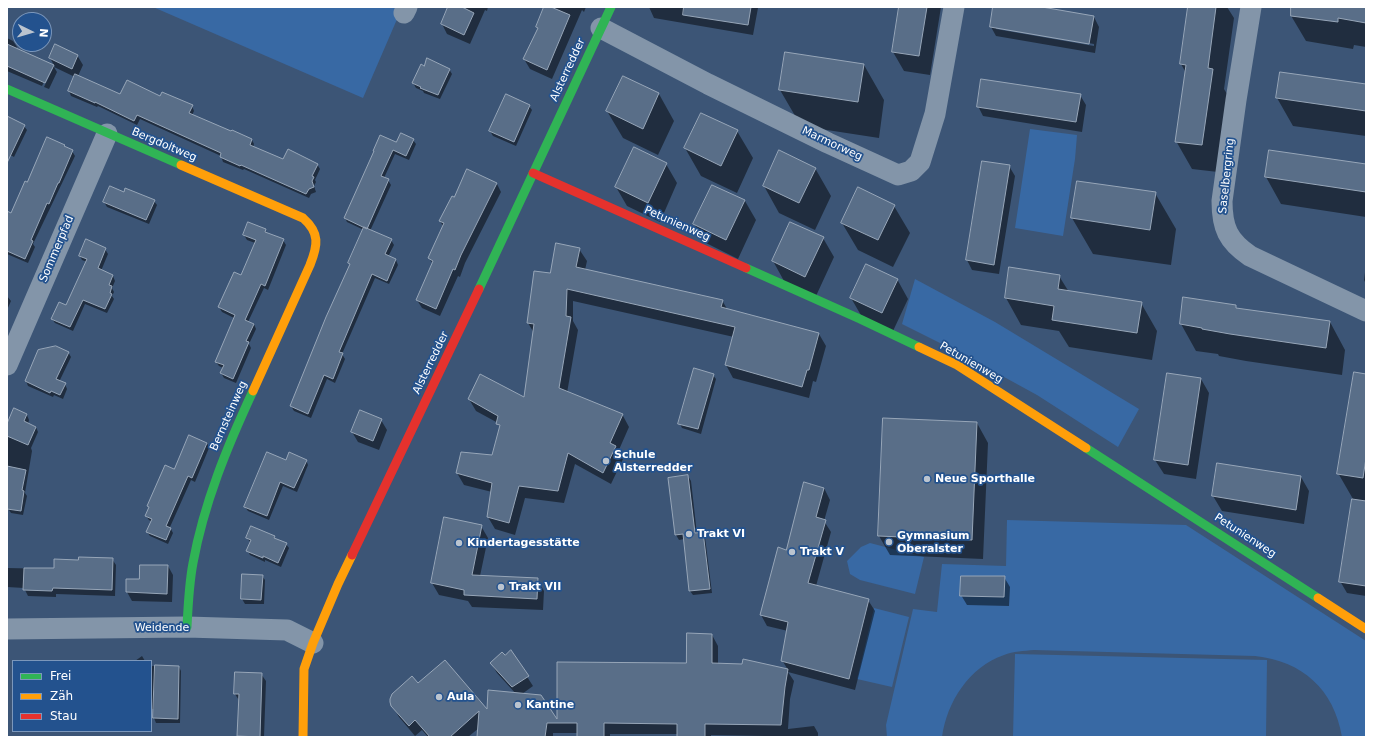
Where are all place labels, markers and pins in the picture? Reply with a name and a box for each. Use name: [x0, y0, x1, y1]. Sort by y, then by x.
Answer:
place label: Schule Alsterredder: [614, 448, 692, 474]
marker: Schule Alsterredder: [601, 456, 611, 466]
place label: Neue Sporthalle: [935, 472, 1035, 486]
marker: Neue Sporthalle: [922, 474, 932, 484]
place label: Trakt VI: [697, 527, 745, 541]
marker: Trakt VI: [684, 529, 694, 539]
place label: Gymnasium Oberalster: [897, 529, 970, 555]
place label: Kindertagesstätte: [467, 536, 580, 550]
marker: Gymnasium Oberalster: [884, 537, 894, 547]
marker: Kindertagesstätte: [454, 538, 464, 548]
place label: Trakt V: [800, 545, 844, 559]
marker: Trakt V: [787, 547, 797, 557]
place label: Trakt VII: [509, 580, 561, 594]
marker: Trakt VII: [496, 582, 506, 592]
place label: Aula: [447, 690, 475, 704]
marker: Aula: [434, 692, 444, 702]
place label: Kantine: [526, 698, 574, 712]
marker: Kantine: [513, 700, 523, 710]

